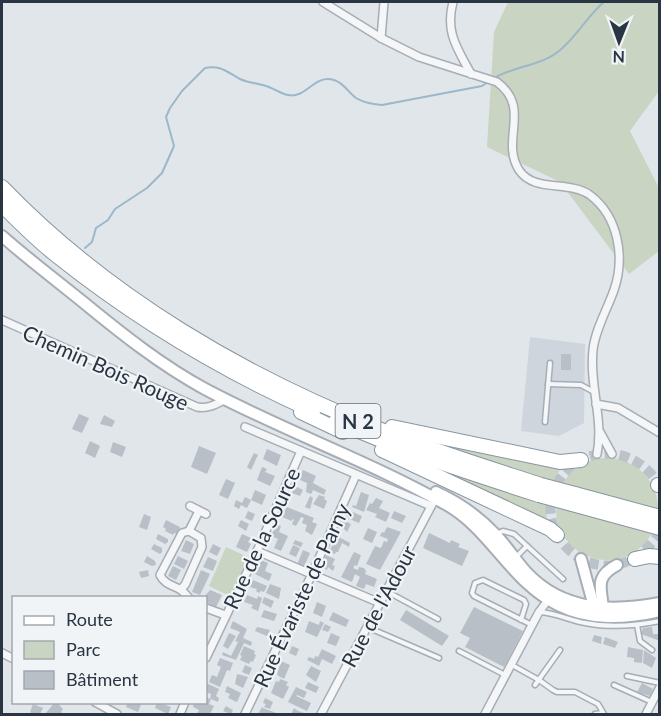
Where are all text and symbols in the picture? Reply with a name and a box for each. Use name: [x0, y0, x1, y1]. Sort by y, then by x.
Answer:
north arrow: [589, 12, 649, 72]
text: N: [612, 48, 625, 67]
street label: Chemin Bois Rouge: [19, 319, 193, 415]
road number: N 2: [336, 404, 380, 438]
street label: Rue de la Source: [217, 463, 305, 613]
street label: Rue Évariste de Parny: [247, 499, 355, 691]
street label: Rue de l'Adour: [335, 541, 421, 671]
legend: [12, 596, 207, 704]
text: Route: [66, 608, 113, 630]
text: Parc: [66, 638, 101, 660]
text: Bâtiment: [66, 668, 139, 690]

